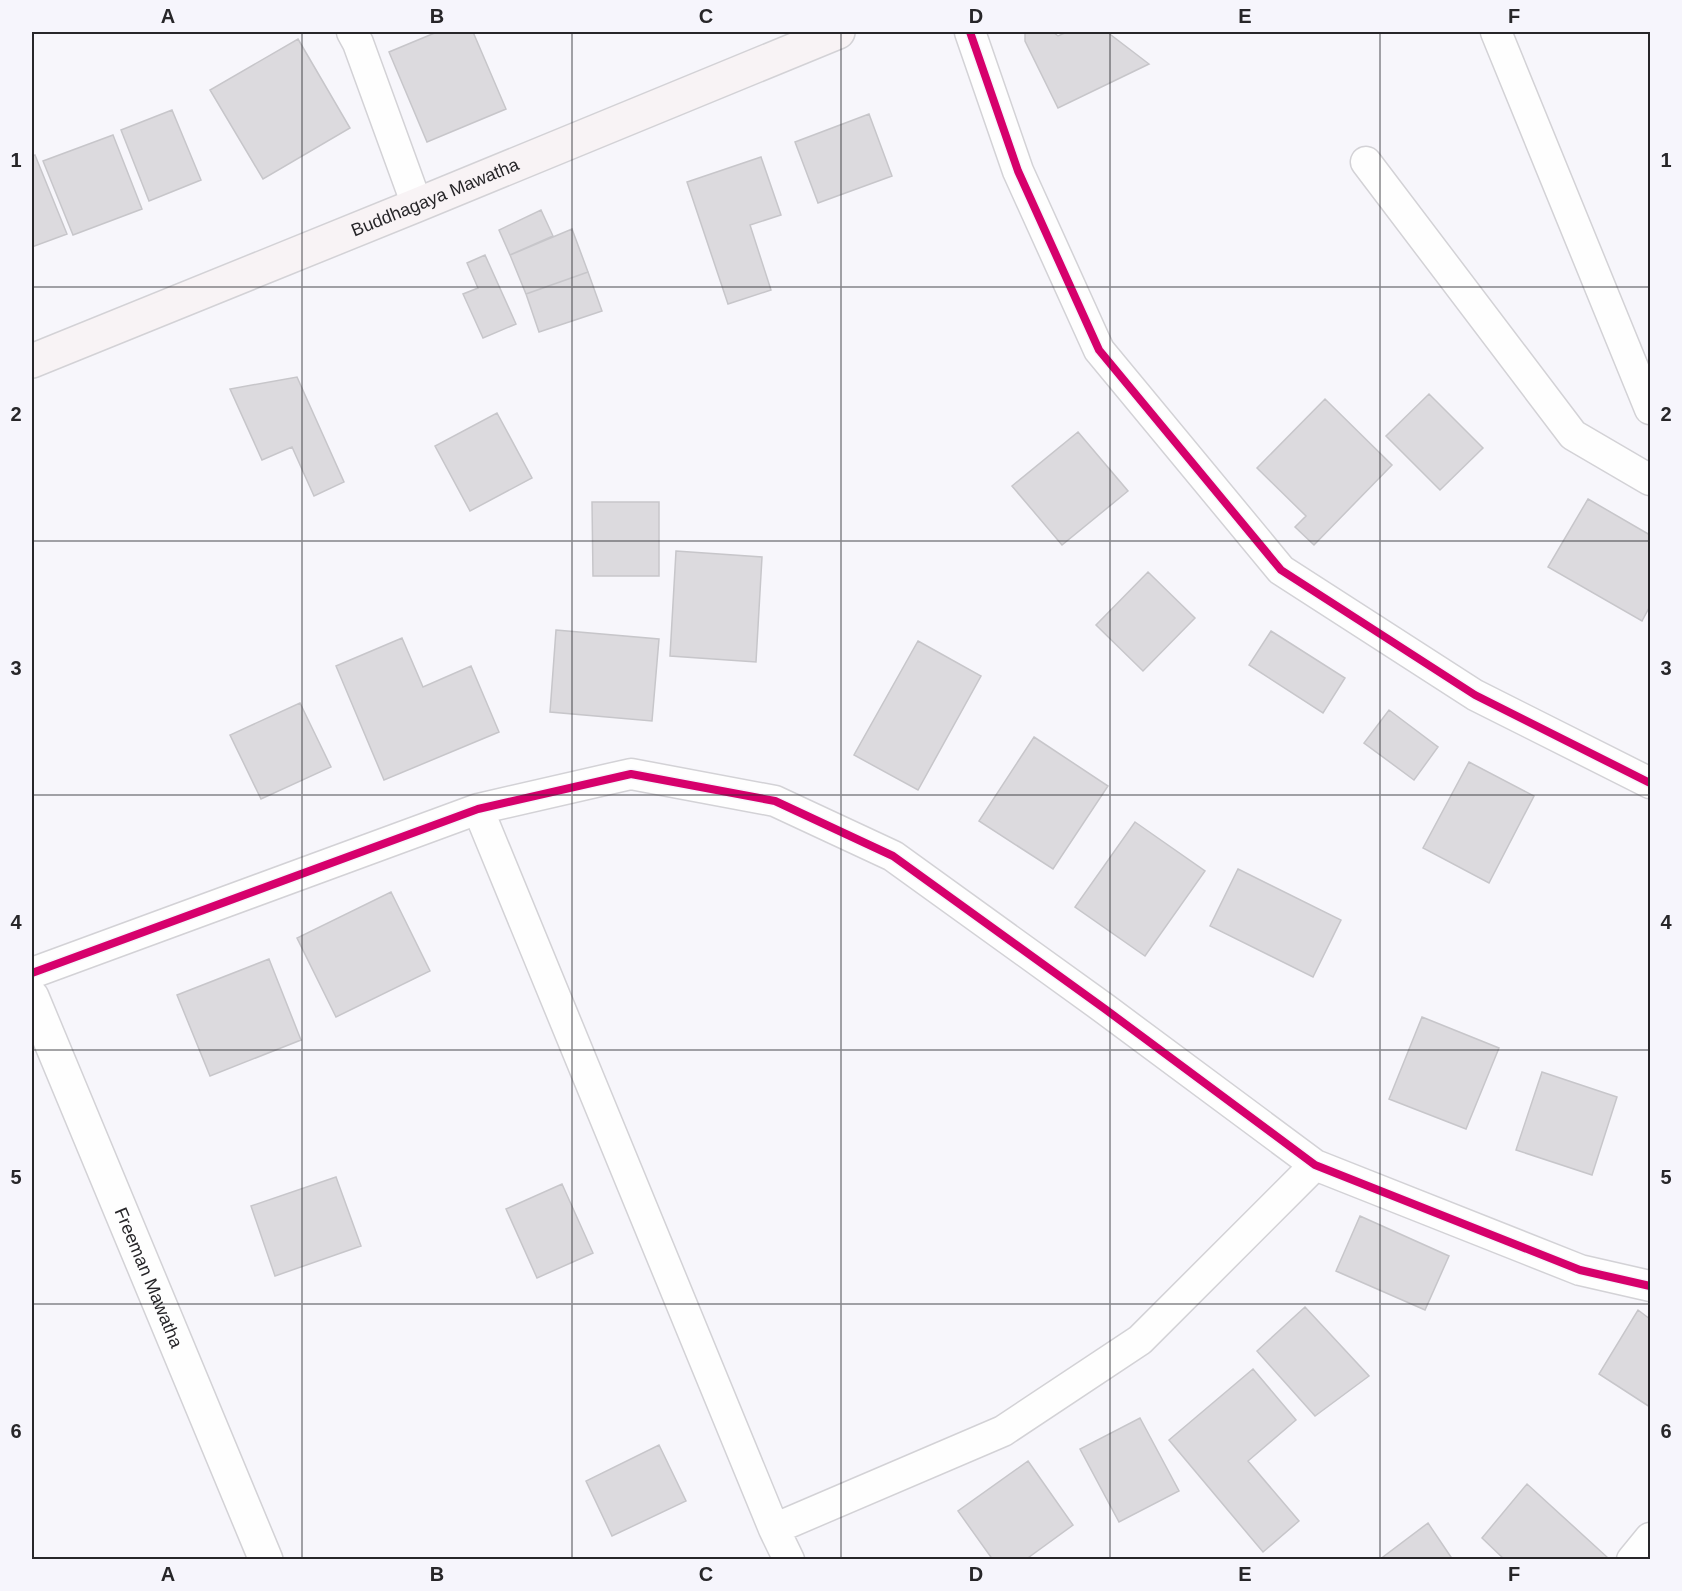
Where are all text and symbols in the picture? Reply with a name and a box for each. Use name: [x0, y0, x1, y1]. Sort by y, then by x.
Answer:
text: A: [161, 5, 175, 27]
text: B: [430, 5, 444, 27]
text: C: [699, 5, 713, 27]
text: D: [969, 5, 983, 27]
text: E: [1238, 5, 1252, 27]
text: F: [1508, 5, 1520, 27]
text: 1: [10, 149, 22, 171]
text: 1: [1660, 149, 1672, 171]
street label: Buddhagaya Mawatha: [348, 154, 523, 241]
text: 2: [10, 403, 22, 425]
text: 2: [1660, 403, 1672, 425]
text: 3: [10, 657, 22, 679]
text: 3: [1660, 657, 1672, 679]
text: 4: [10, 911, 22, 933]
text: 4: [1660, 911, 1672, 933]
text: 5: [10, 1166, 22, 1188]
text: 5: [1660, 1166, 1672, 1188]
street label: Freeman Mawatha: [111, 1205, 187, 1352]
text: 6: [10, 1420, 22, 1442]
text: 6: [1660, 1420, 1672, 1442]
text: A: [161, 1563, 175, 1585]
text: B: [430, 1563, 444, 1585]
text: C: [699, 1563, 713, 1585]
text: D: [969, 1563, 983, 1585]
text: E: [1238, 1563, 1252, 1585]
text: F: [1508, 1563, 1520, 1585]

